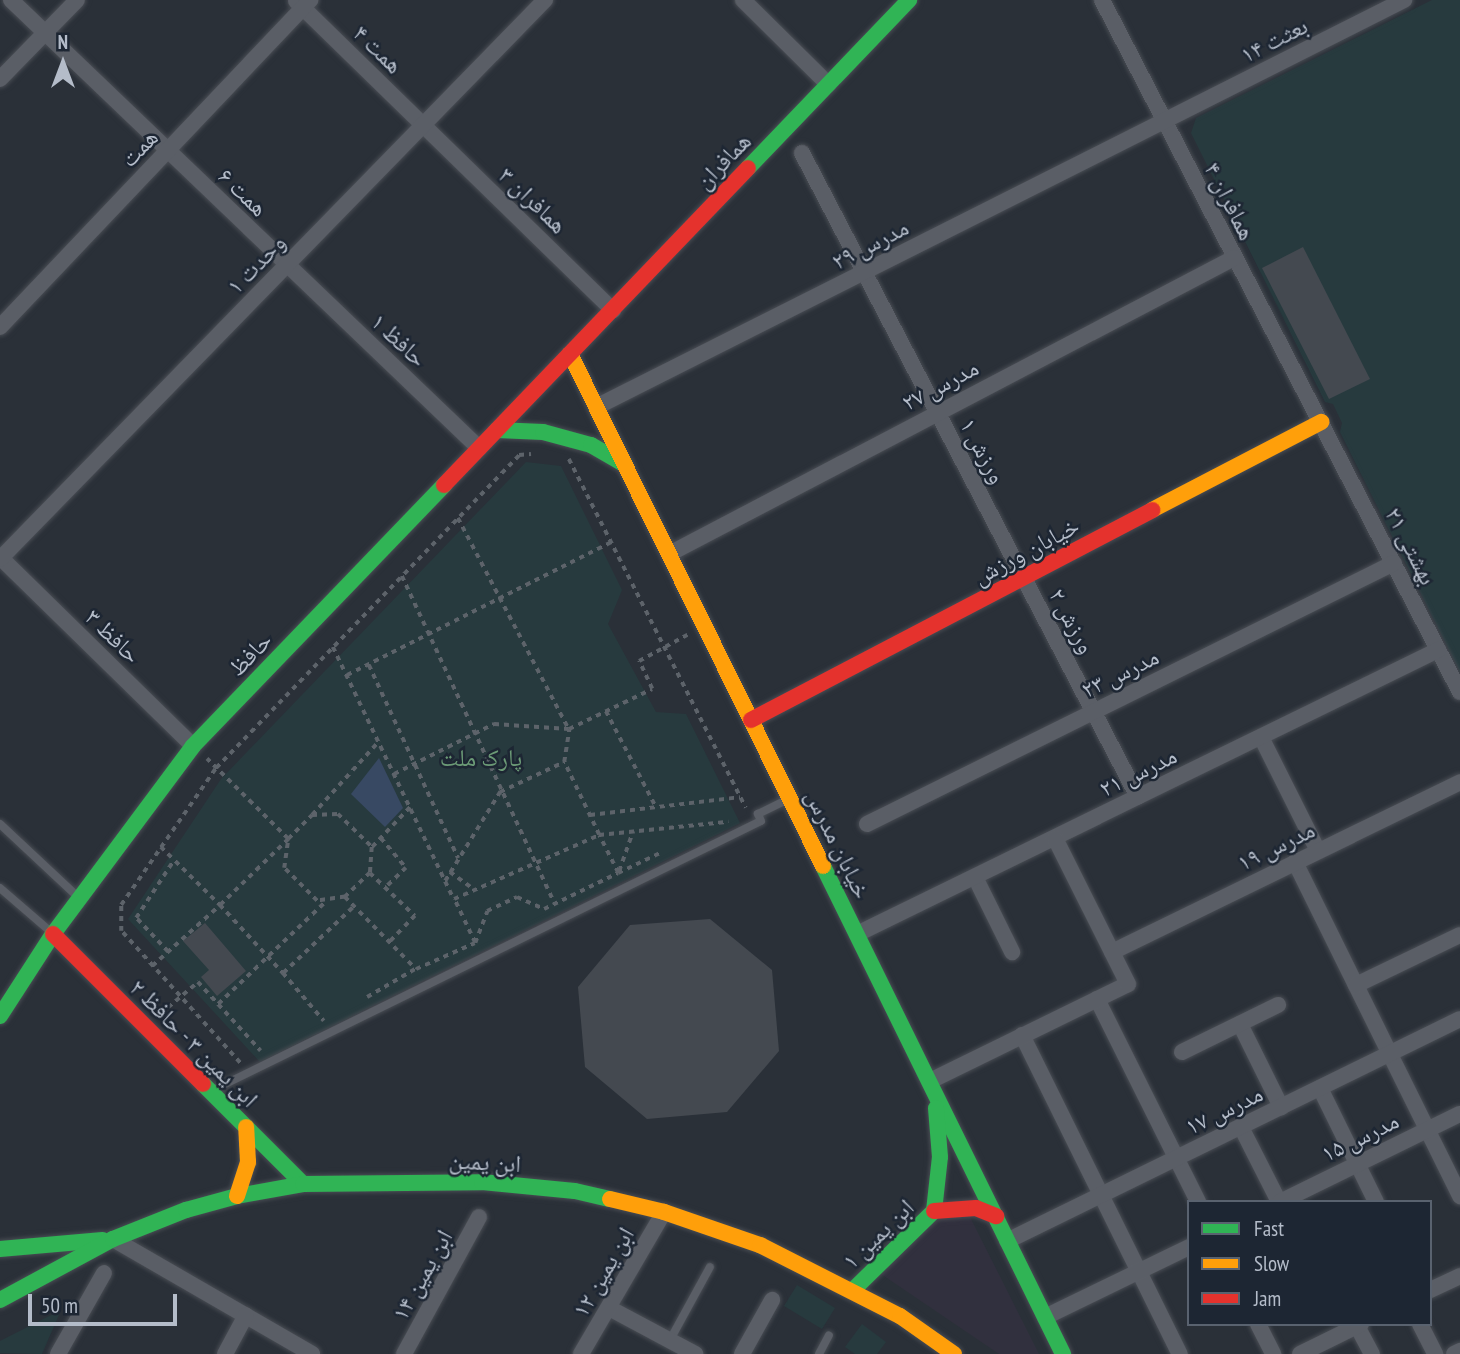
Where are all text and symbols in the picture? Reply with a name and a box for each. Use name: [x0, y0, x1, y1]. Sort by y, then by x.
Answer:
street label: بعثت ۱۴: [1236, 11, 1312, 69]
street label: همت ۴: [347, 19, 409, 79]
north arrow: [28, 28, 98, 98]
text: N: [58, 30, 68, 54]
street label: همت: [114, 123, 164, 173]
street label: همافران: [689, 127, 757, 195]
street label: همافران ۴: [1198, 157, 1262, 245]
street label: همافران ۳: [493, 161, 573, 239]
street label: همت ۶: [212, 162, 274, 222]
street label: مدرس ۲۹: [827, 212, 913, 276]
street label: وحدت ۱: [221, 228, 291, 300]
street label: حافظ ۱: [365, 307, 433, 373]
street label: مدرس ۲۷: [897, 353, 983, 417]
street label: ورزش ۱: [954, 413, 1012, 489]
street label: بهشتی ۲۱: [1379, 502, 1443, 590]
street label: خیابان ورزش: [968, 511, 1084, 591]
street label: ورزش ۲: [1043, 583, 1101, 659]
street label: حافظ ۳: [79, 603, 147, 669]
street label: حافظ: [222, 626, 278, 682]
street label: مدرس ۲۳: [1077, 642, 1163, 704]
street label: مدرس ۲۱: [1095, 741, 1181, 803]
park label: پارک ملت: [440, 744, 522, 772]
street label: خیابان مدرس: [799, 785, 877, 903]
street label: مدرس ۱۹: [1233, 815, 1319, 877]
street label: ابن یمین ۳ - حافظ ۲: [123, 972, 265, 1114]
street label: مدرس ۱۷: [1181, 1079, 1267, 1141]
street label: مدرس ۱۵: [1317, 1106, 1403, 1168]
street label: ابن یمین: [448, 1146, 522, 1178]
street label: ابن یمین ۱: [836, 1193, 920, 1275]
legend: [1187, 1200, 1432, 1326]
text: Fast: [1254, 1215, 1284, 1242]
street label: ابن یمین ۱۲: [566, 1222, 640, 1322]
street label: ابن یمین ۱۴: [385, 1225, 459, 1325]
text: Slow: [1254, 1250, 1289, 1277]
scale bar: [32, 1280, 180, 1324]
text: Jam: [1254, 1285, 1281, 1312]
text: 50 m: [41, 1292, 78, 1319]

